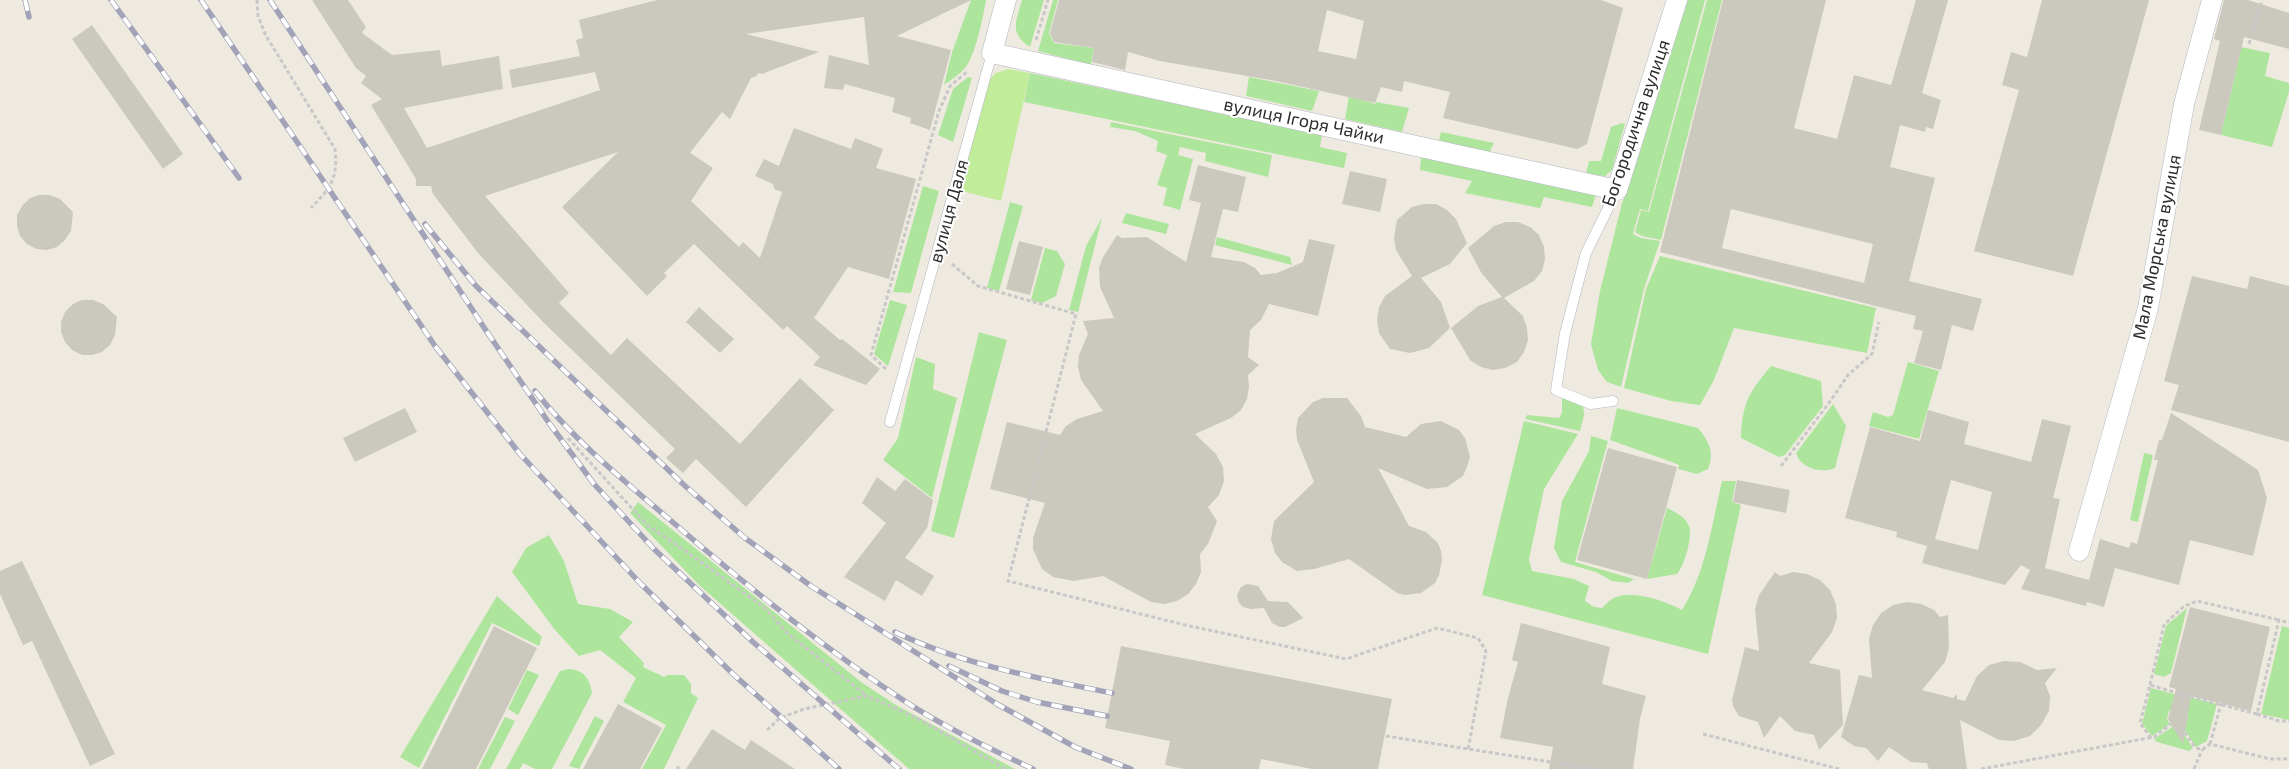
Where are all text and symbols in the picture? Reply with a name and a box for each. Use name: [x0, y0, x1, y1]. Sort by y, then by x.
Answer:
street label: Богородична вулиця: [1597, 37, 1675, 209]
street label: вулиця Ігоря Чайки: [1222, 93, 1386, 149]
street label: Мала Морська вулиця: [2128, 153, 2186, 341]
street label: вулиця Даля: [925, 157, 973, 265]

